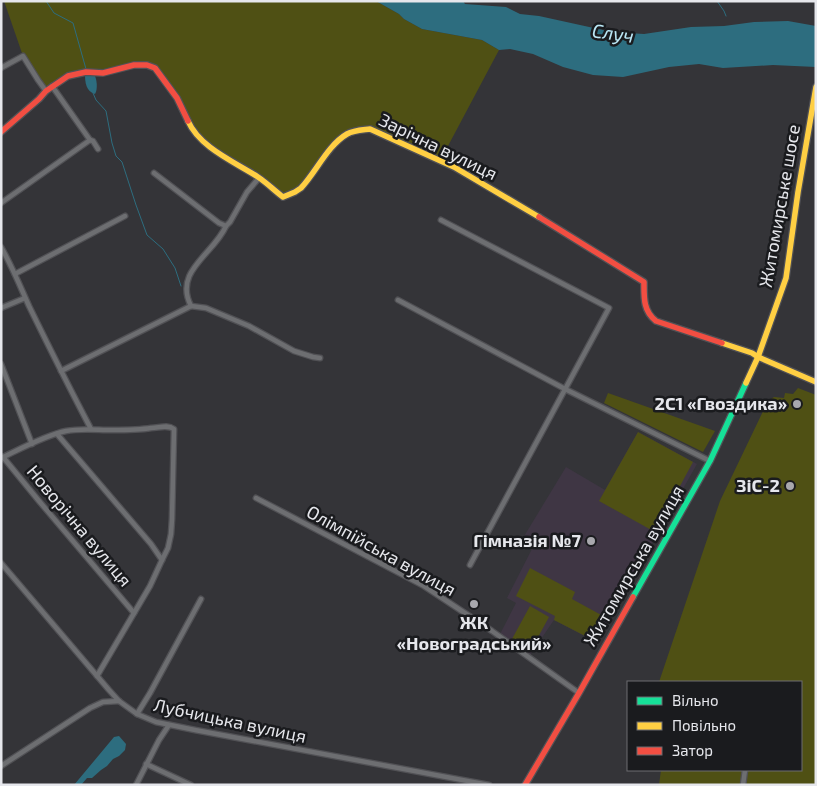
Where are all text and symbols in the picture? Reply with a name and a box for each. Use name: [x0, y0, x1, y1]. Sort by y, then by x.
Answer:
water label: Случ: [591, 18, 635, 47]
street label: Зарічна вулиця: [376, 108, 501, 184]
street label: Житомирське шосе: [754, 123, 804, 289]
place label: 2С1 «Гвоздика»: [655, 392, 787, 414]
marker: 2С1 «Гвоздика»: [791, 398, 803, 410]
street label: Новорічна вулиця: [23, 460, 137, 590]
place label: ЗіС-2: [736, 474, 780, 496]
marker: ЗіС-2: [784, 480, 796, 492]
street label: Житомирська вулиця: [578, 481, 688, 650]
street label: Олімпійська вулиця: [303, 500, 460, 600]
place label: Гімназія №7: [473, 529, 581, 551]
marker: Гімназія №7: [585, 535, 597, 547]
marker: ЖК «Новоградський»: [468, 598, 480, 610]
place label: ЖК «Новоградський»: [397, 611, 551, 654]
legend: [627, 681, 802, 771]
text: Вільно: [672, 691, 719, 709]
street label: Лубчицька вулиця: [152, 693, 308, 747]
text: Повільно: [672, 716, 736, 734]
text: Затор: [672, 741, 713, 759]

